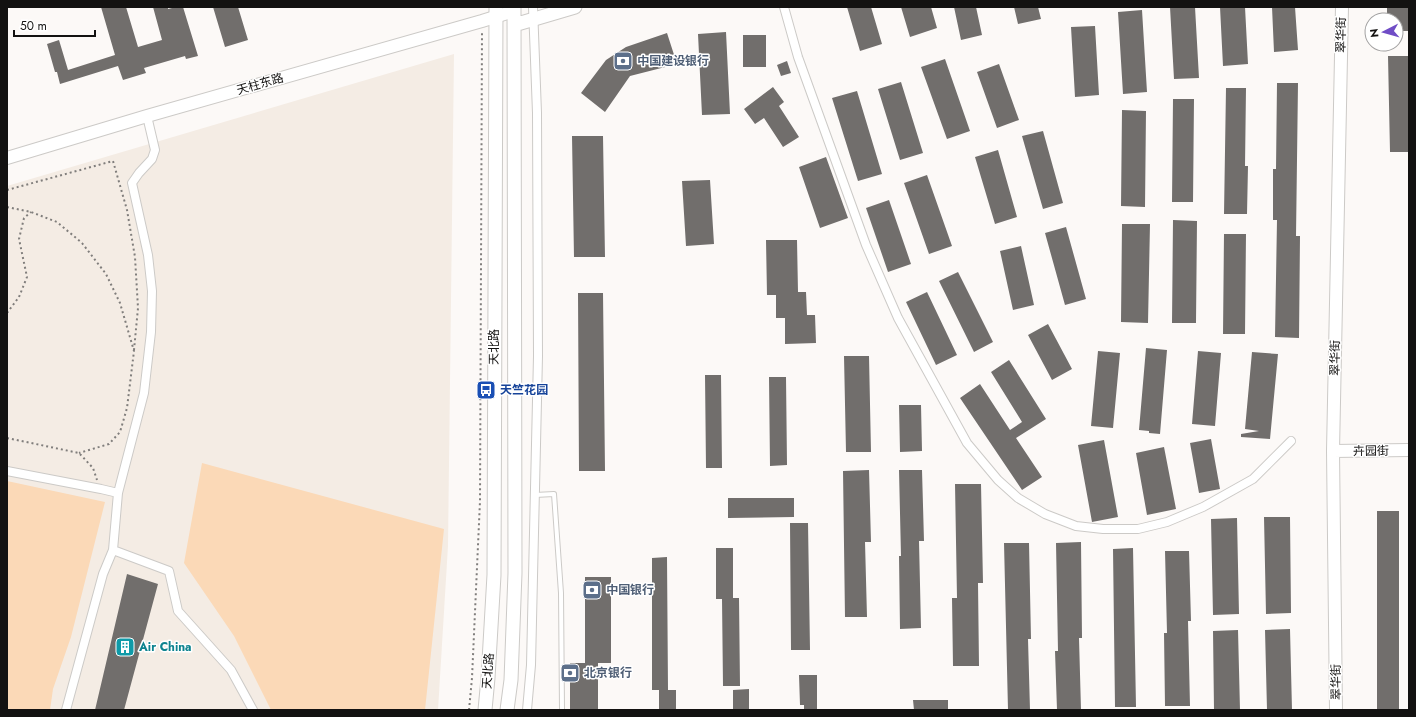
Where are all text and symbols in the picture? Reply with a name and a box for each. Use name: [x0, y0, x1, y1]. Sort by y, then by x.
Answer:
scale bar: [14, 12, 95, 38]
north arrow: [1364, 12, 1404, 52]
text: 50 m: [20, 17, 47, 35]
street label: 翠华街: [1332, 17, 1350, 53]
text: N: [1366, 28, 1382, 38]
bank icon: 中国建设银行: [612, 50, 634, 72]
place label: 中国建设银行: [637, 52, 709, 70]
street label: 天柱东路: [234, 69, 286, 99]
street label: 天北路: [485, 329, 503, 365]
street label: 翠华街: [1326, 340, 1344, 376]
bus stop icon: 天竺花园: [475, 379, 497, 401]
place label: 天竺花园: [500, 381, 548, 399]
street label: 卉园街: [1353, 442, 1389, 460]
bank icon: 中国银行: [581, 579, 603, 601]
place label: 中国银行: [606, 581, 654, 599]
building icon: Air China: [114, 636, 136, 658]
place label: Air China: [138, 638, 192, 656]
street label: 天北路: [478, 652, 498, 690]
bank icon: 北京银行: [559, 662, 581, 684]
place label: 北京银行: [584, 664, 632, 682]
street label: 翠华街: [1327, 664, 1345, 700]

